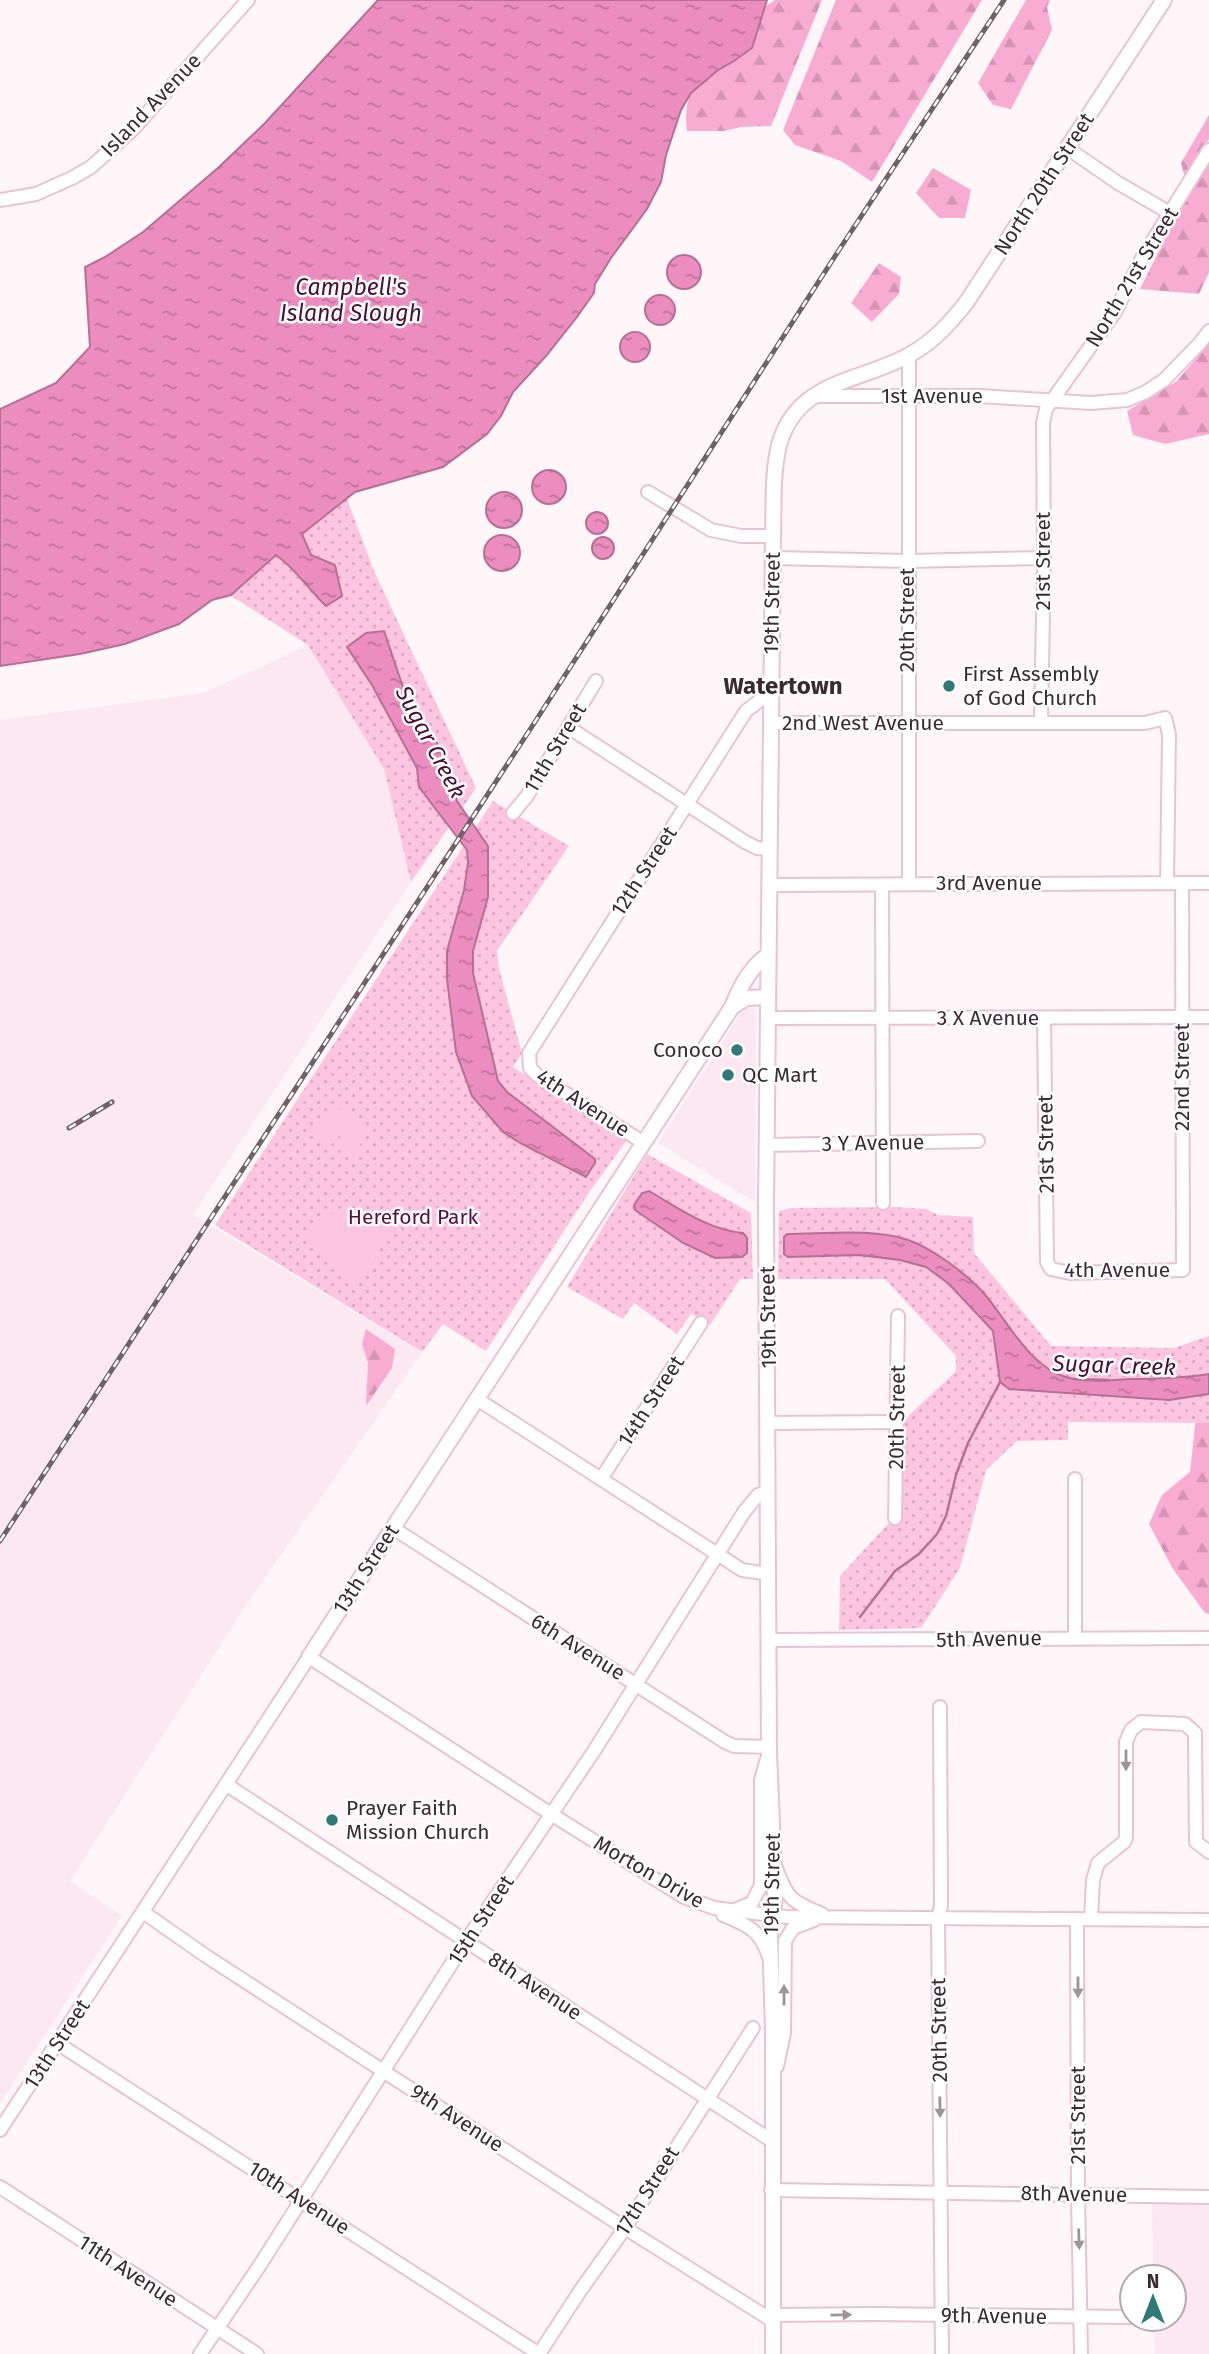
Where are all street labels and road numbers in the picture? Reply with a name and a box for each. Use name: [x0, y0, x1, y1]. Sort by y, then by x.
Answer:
street label: Island Avenue: [95, 48, 207, 162]
street label: North 20th Street: [988, 108, 1100, 260]
street label: North 21st Street: [1080, 202, 1184, 352]
street label: 1st Avenue: [881, 383, 983, 409]
street label: 21st Street: [1030, 511, 1056, 610]
street label: 19th Street: [758, 551, 786, 654]
street label: 20th Street: [894, 567, 920, 672]
street label: 11th Street: [518, 698, 592, 798]
street label: 2nd West Avenue: [782, 710, 944, 736]
street label: 12th Street: [605, 821, 683, 921]
street label: 3rd Avenue: [936, 870, 1042, 896]
street label: 3 X Avenue: [937, 1005, 1039, 1031]
street label: 22nd Street: [1169, 1022, 1195, 1131]
street label: 4th Avenue: [531, 1063, 635, 1143]
street label: 21st Street: [1032, 1094, 1060, 1194]
street label: 3 Y Avenue: [821, 1129, 925, 1157]
street label: 4th Avenue: [1064, 1257, 1170, 1283]
street label: 19th Street: [754, 1265, 782, 1368]
street label: 14th Street: [612, 1351, 690, 1451]
street label: 20th Street: [883, 1364, 911, 1469]
street label: 13th Street: [327, 1519, 405, 1619]
street label: 6th Avenue: [526, 1608, 630, 1686]
street label: 5th Avenue: [936, 1625, 1042, 1653]
street label: Morton Drive: [589, 1830, 709, 1914]
street label: 19th Street: [758, 1832, 786, 1935]
street label: 15th Street: [442, 1870, 520, 1970]
street label: 8th Avenue: [483, 1946, 587, 2026]
street label: 20th Street: [925, 1977, 953, 2082]
street label: 13th Street: [18, 1994, 96, 2094]
street label: 21st Street: [1065, 2065, 1091, 2164]
street label: 9th Avenue: [405, 2078, 509, 2158]
street label: 17th Street: [609, 2141, 685, 2241]
street label: 10th Avenue: [243, 2156, 355, 2240]
street label: 8th Avenue: [1020, 2180, 1128, 2208]
street label: 11th Avenue: [74, 2229, 182, 2313]
street label: 9th Avenue: [941, 2302, 1047, 2330]

